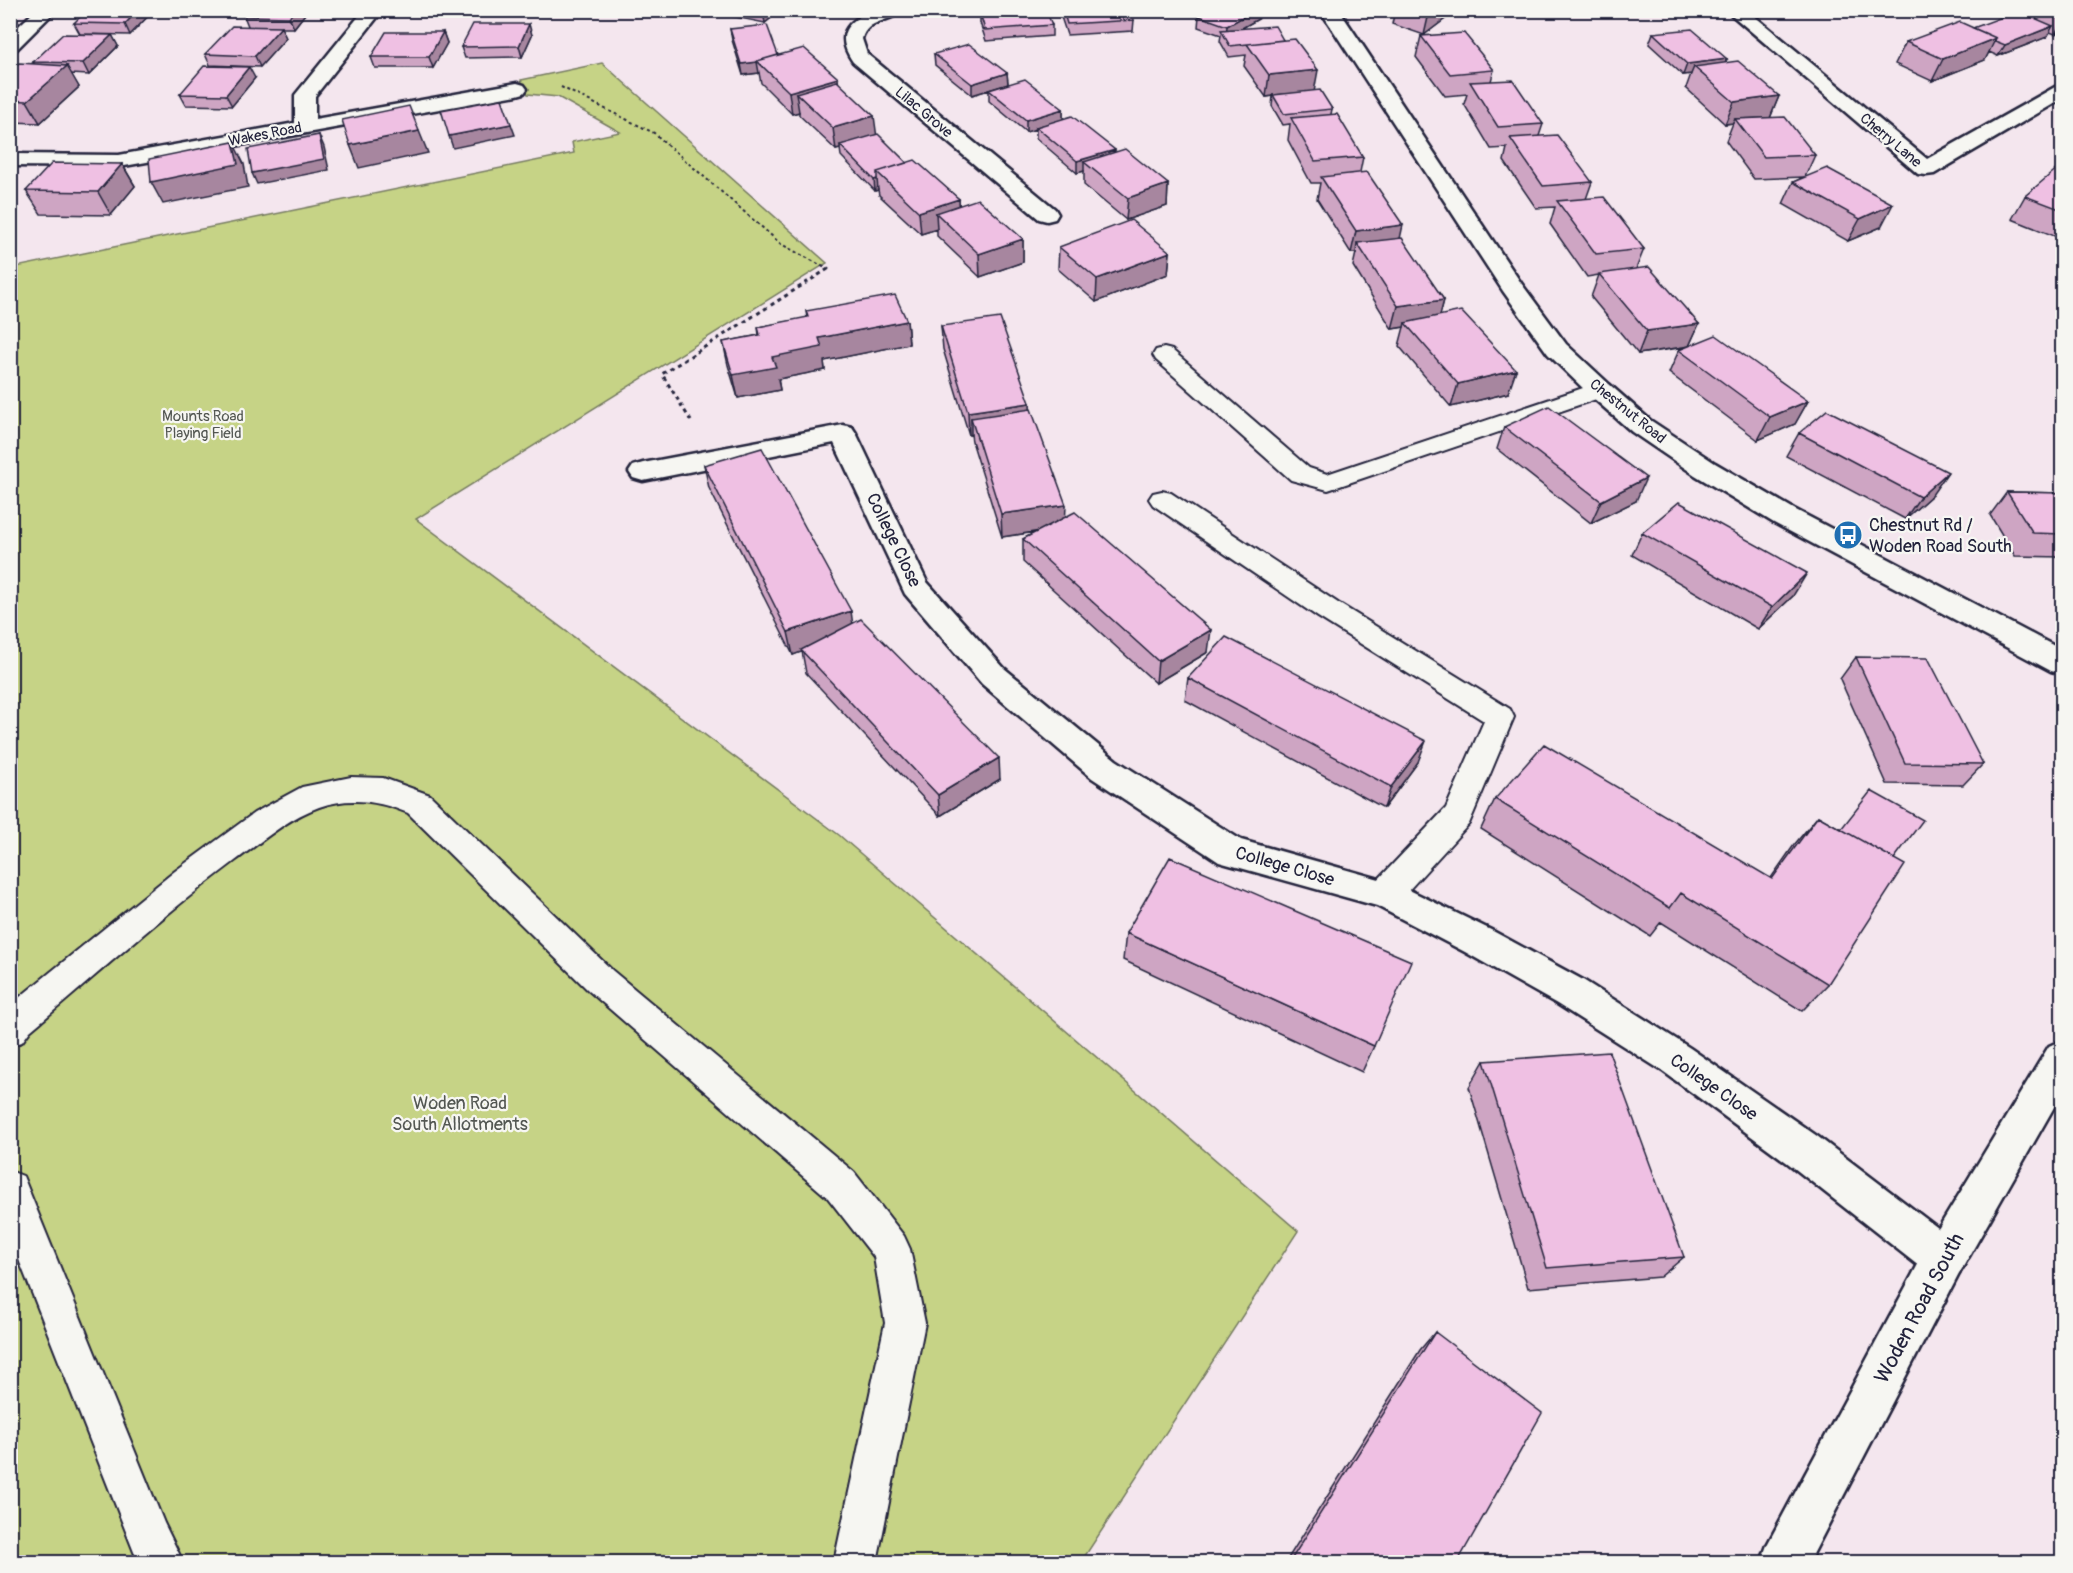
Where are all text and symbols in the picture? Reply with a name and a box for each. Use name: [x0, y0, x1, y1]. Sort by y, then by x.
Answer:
street label: Lilac Grove: [891, 83, 957, 142]
street label: Cherry Lane: [1856, 109, 1926, 172]
street label: Wakes Road: [227, 118, 303, 151]
street label: Chestnut Road: [1586, 375, 1670, 448]
park label: Mounts Road Playing Field: [162, 407, 244, 443]
street label: College Close: [861, 489, 926, 591]
place label: Chestnut Rd / Woden Road South: [1869, 514, 2012, 558]
bus stop icon: Chestnut Rd / Woden Road South: [1832, 519, 1864, 551]
street label: College Close: [1233, 841, 1337, 892]
street label: College Close: [1665, 1049, 1762, 1126]
park label: Woden Road South Allotments: [392, 1092, 528, 1136]
street label: Woden Road South: [1868, 1228, 1970, 1388]

